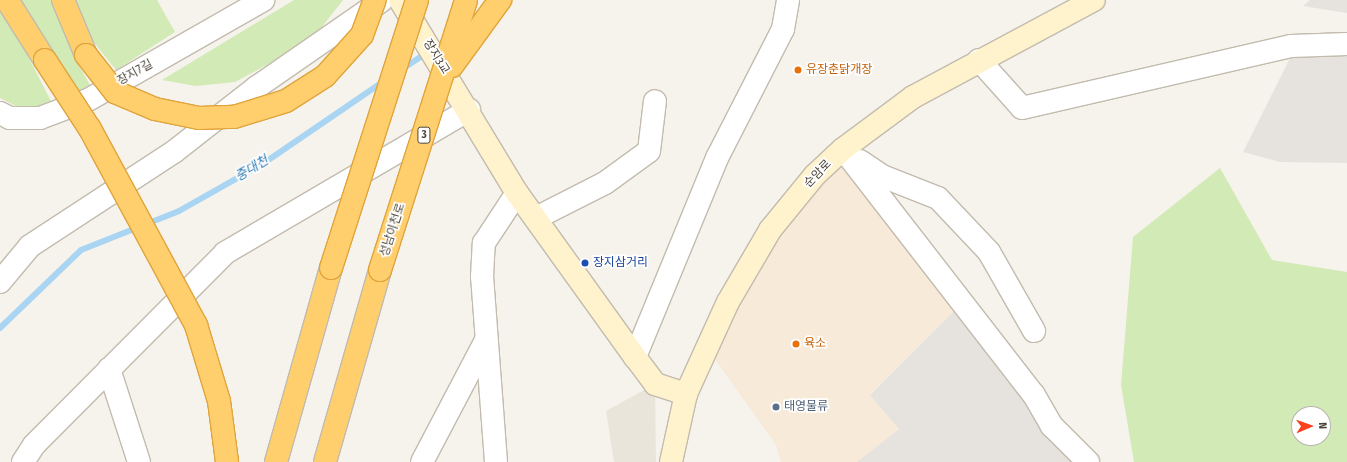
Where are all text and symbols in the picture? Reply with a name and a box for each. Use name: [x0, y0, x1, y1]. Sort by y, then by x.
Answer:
street label: 장지3교: [420, 37, 452, 77]
street label: 장지7길: [115, 57, 155, 89]
place label: 유장춘닭개장: [806, 63, 872, 77]
marker: 유장춘닭개장: [793, 65, 803, 75]
road number: 3: [417, 126, 431, 144]
water label: 중대천: [233, 153, 271, 185]
street label: 순암로: [801, 157, 835, 191]
street label: 성남이천로: [378, 202, 408, 258]
place label: 장지삼거리: [593, 256, 648, 270]
marker: 장지삼거리: [580, 258, 590, 268]
place label: 육소: [804, 337, 826, 351]
marker: 육소: [791, 339, 801, 349]
place label: 태영물류: [784, 400, 828, 414]
marker: 태영물류: [771, 402, 781, 412]
north arrow: [1291, 406, 1331, 446]
text: N: [1316, 422, 1329, 429]

